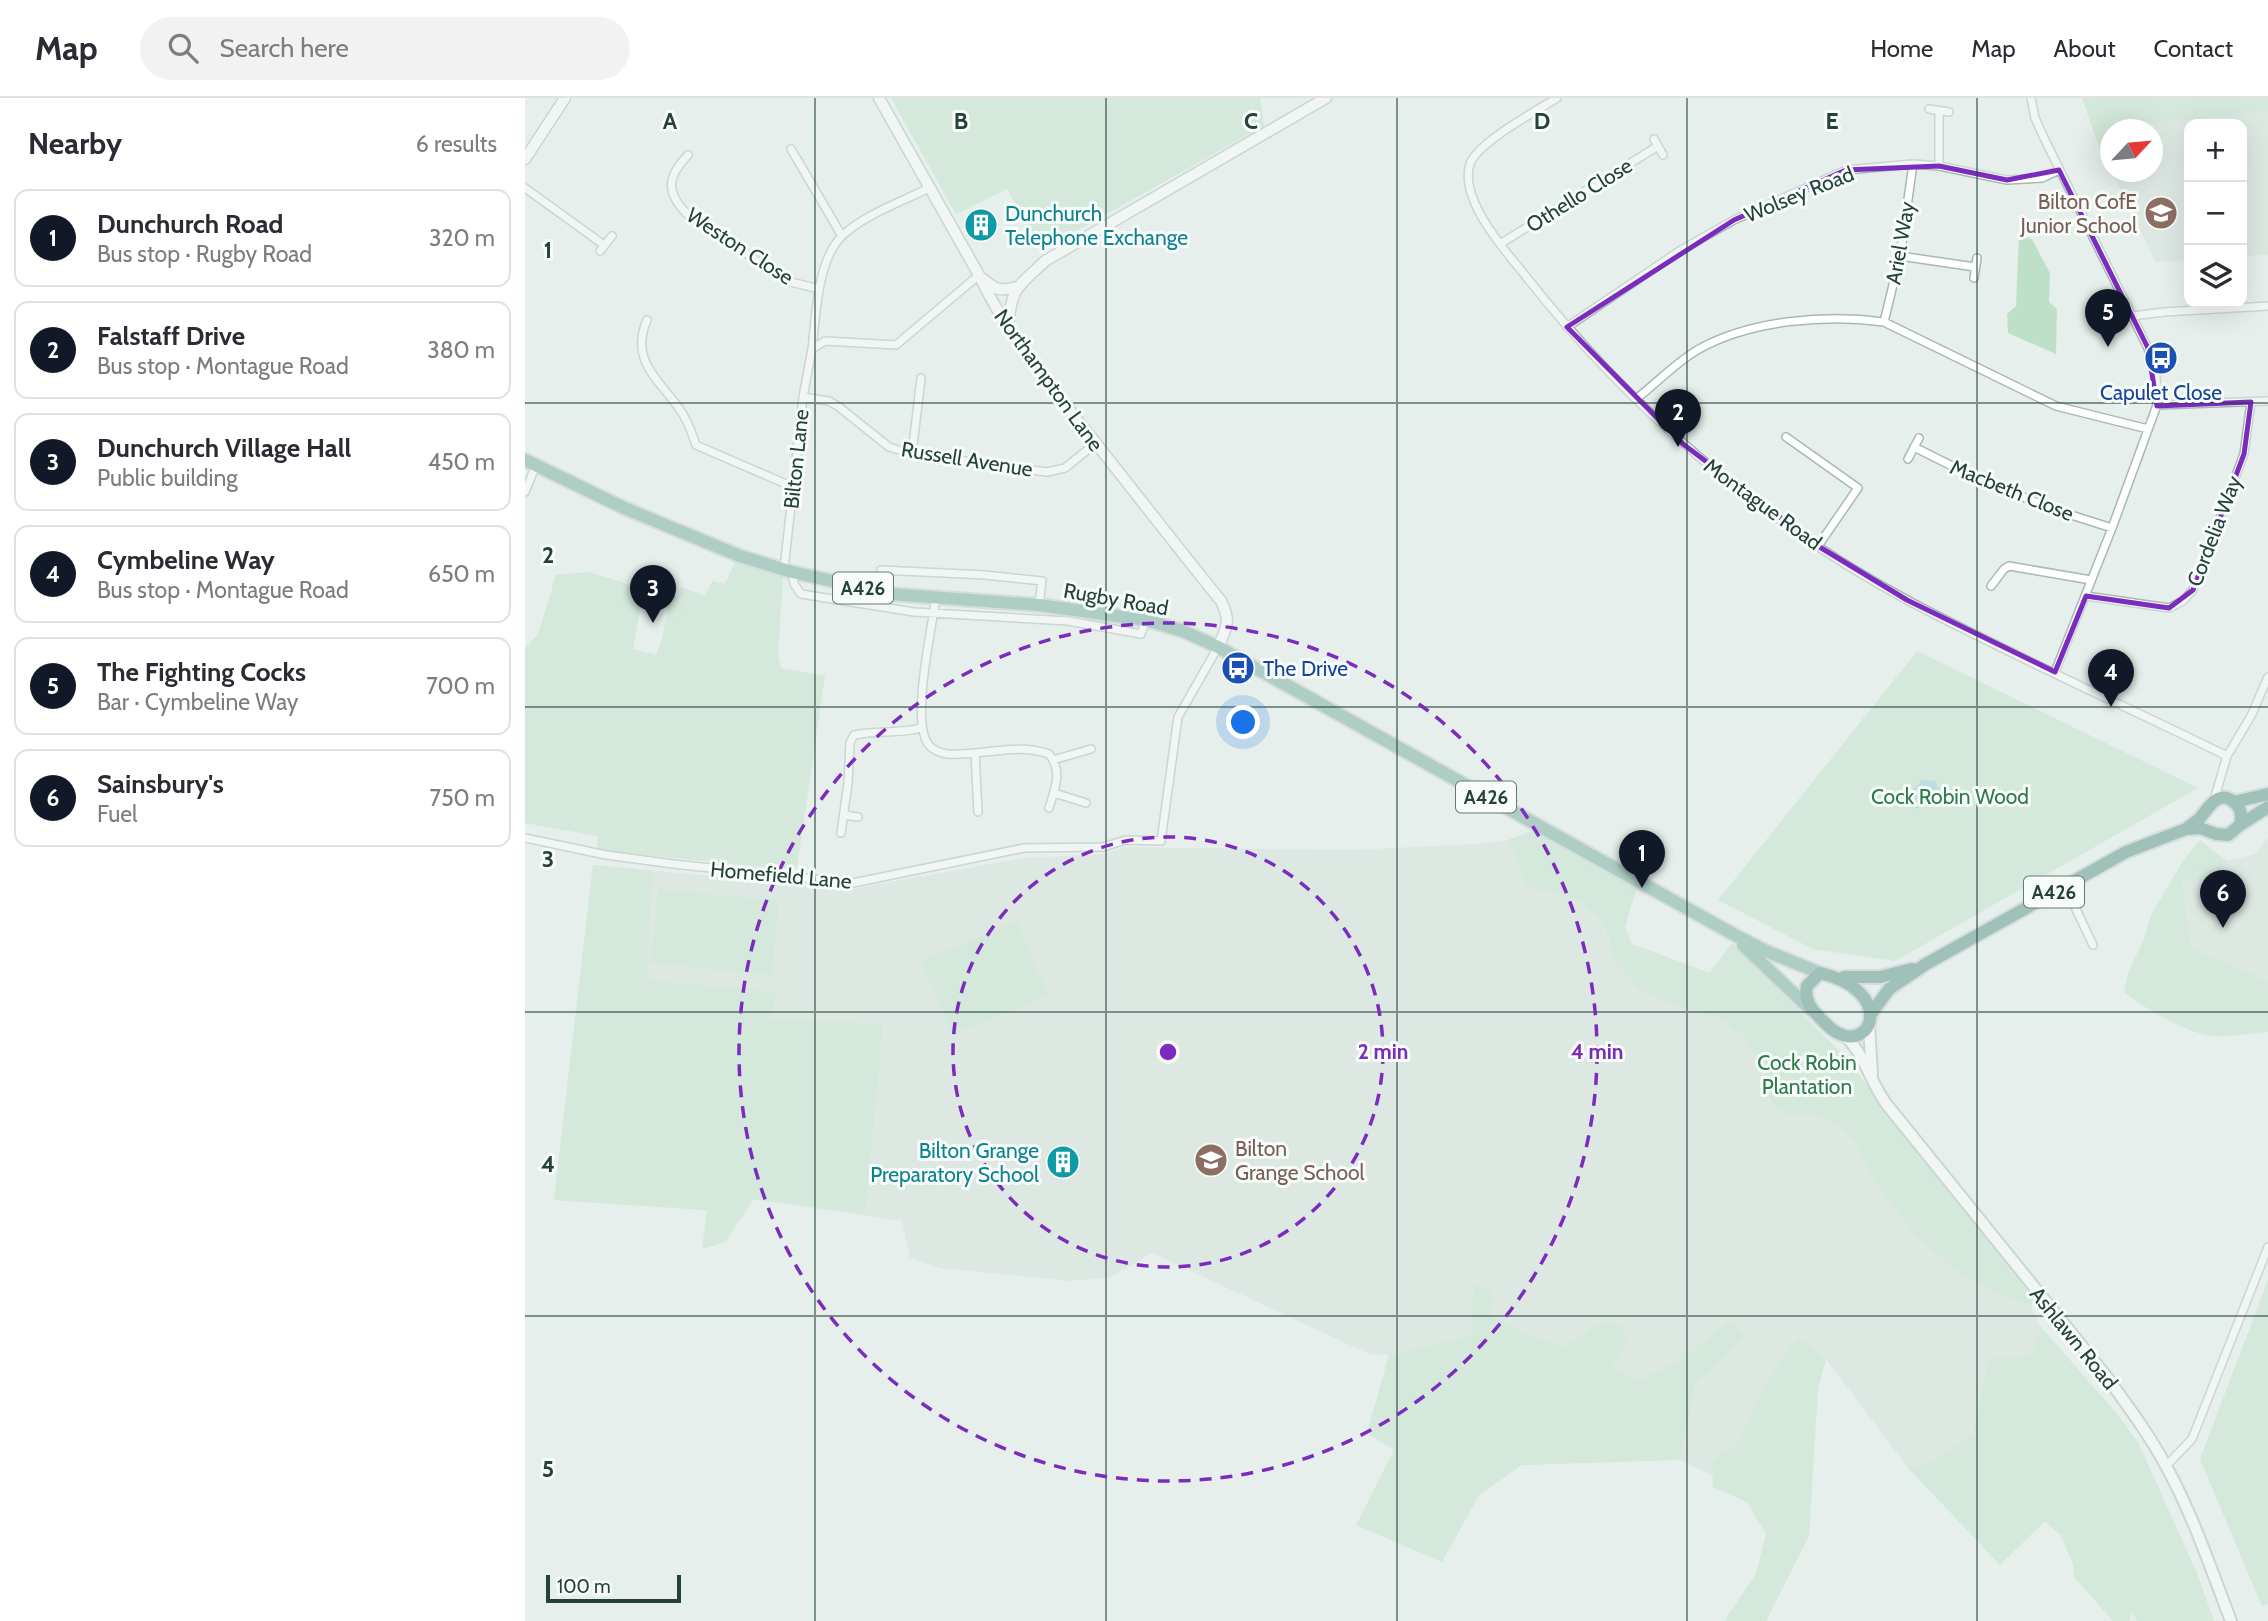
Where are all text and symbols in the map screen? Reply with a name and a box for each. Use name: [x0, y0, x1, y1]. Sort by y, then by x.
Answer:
search box: [140, 17, 630, 80]
text: Map: [35, 28, 98, 68]
icon: search: [164, 29, 202, 67]
text: Search here: [220, 32, 349, 64]
text: Home: [1870, 34, 1933, 63]
text: Map: [1971, 34, 2016, 63]
text: About: [2054, 34, 2116, 63]
text: Contact: [2154, 34, 2233, 63]
text: A: [663, 107, 678, 135]
text: B: [954, 107, 968, 135]
text: C: [1244, 107, 1258, 135]
text: D: [1534, 107, 1550, 135]
text: E: [1825, 107, 1839, 135]
north arrow: [2100, 119, 2163, 182]
map controls: [2184, 119, 2247, 308]
button: +: [2184, 119, 2247, 182]
text: Nearby: [28, 125, 122, 162]
text: 6 results: [416, 130, 497, 158]
street label: Othello Close: [1521, 152, 1637, 237]
street label: Wolsey Road: [1741, 161, 1857, 227]
button: −: [2184, 182, 2247, 245]
place label: Bilton CofE Junior School: [2020, 189, 2137, 238]
school or university icon: Bilton CofE Junior School: [2142, 194, 2180, 232]
street label: Ariel Way: [1880, 199, 1920, 286]
place label: Dunchurch Telephone Exchange: [1005, 201, 1188, 250]
street label: Weston Close: [682, 202, 798, 290]
building icon: Dunchurch Telephone Exchange: [962, 206, 1000, 244]
text: Dunchurch Road: [97, 208, 283, 240]
text: 1: [49, 224, 57, 252]
text: 320 m: [429, 224, 495, 252]
text: 1: [544, 236, 552, 264]
text: Bus stop · Rugby Road: [97, 240, 312, 268]
button: layers: [2184, 245, 2247, 308]
pin: 5: [2085, 289, 2131, 347]
street label: Northampton Lane: [989, 304, 1109, 456]
text: Falstaff Drive: [97, 320, 245, 352]
text: 2: [47, 336, 59, 364]
text: 380 m: [427, 336, 495, 364]
bus stop icon: Capulet Close: [2142, 339, 2180, 377]
text: Bus stop · Montague Road: [97, 352, 349, 380]
place label: Capulet Close: [2100, 380, 2222, 405]
pin: 2: [1655, 389, 1701, 447]
street label: Bilton Lane: [778, 408, 814, 510]
text: Dunchurch Village Hall: [97, 432, 351, 464]
street label: Russell Avenue: [899, 436, 1035, 482]
text: 3: [47, 448, 59, 476]
text: 450 m: [428, 448, 495, 476]
street label: Montague Road: [1699, 453, 1827, 555]
street label: Macbeth Close: [1947, 454, 2078, 526]
text: Public building: [97, 464, 238, 492]
street label: Cordelia Way: [2181, 472, 2247, 590]
text: 2: [542, 541, 554, 569]
text: Cymbeline Way: [97, 544, 275, 576]
text: 4: [46, 560, 60, 588]
text: 650 m: [428, 560, 495, 588]
pin: 3: [630, 565, 676, 623]
road number: A426: [833, 573, 893, 603]
text: Bus stop · Montague Road: [97, 576, 349, 604]
street label: Rugby Road: [1062, 577, 1170, 621]
bus stop icon: The Drive: [1219, 649, 1257, 687]
pin: 4: [2088, 649, 2134, 707]
text: The Fighting Cocks: [97, 656, 306, 688]
place label: The Drive: [1263, 656, 1348, 681]
text: 5: [47, 672, 59, 700]
text: 700 m: [426, 672, 495, 700]
text: Bar · Cymbeline Way: [97, 688, 298, 716]
your location: [1226, 705, 1260, 739]
text: Sainsbury's: [97, 768, 224, 800]
road number: A426: [1456, 782, 1516, 812]
text: 6: [47, 784, 59, 812]
text: 750 m: [430, 784, 495, 812]
park label: Cock Robin Wood: [1871, 784, 2029, 809]
text: Fuel: [97, 800, 137, 828]
pin: 1: [1619, 830, 1665, 888]
text: 3: [542, 845, 554, 873]
street label: Homefield Lane: [709, 856, 853, 894]
pin: 6: [2200, 870, 2246, 928]
road number: A426: [2024, 876, 2084, 908]
text: 2 min: [1358, 1039, 1408, 1064]
text: 4 min: [1571, 1039, 1623, 1064]
centre of rings: [1156, 1040, 1180, 1064]
park label: Cock Robin Plantation: [1757, 1050, 1857, 1099]
place label: Bilton Grange School: [1235, 1136, 1365, 1185]
place label: Bilton Grange Preparatory School: [870, 1138, 1039, 1187]
school or university icon: Bilton Grange School: [1192, 1141, 1230, 1179]
building icon: Bilton Grange Preparatory School: [1044, 1143, 1082, 1181]
text: 4: [541, 1150, 555, 1178]
street label: Ashlawn Road: [2025, 1282, 2123, 1394]
text: 5: [542, 1455, 554, 1483]
scale bar: [546, 1572, 681, 1604]
text: 100 m: [557, 1575, 611, 1598]

